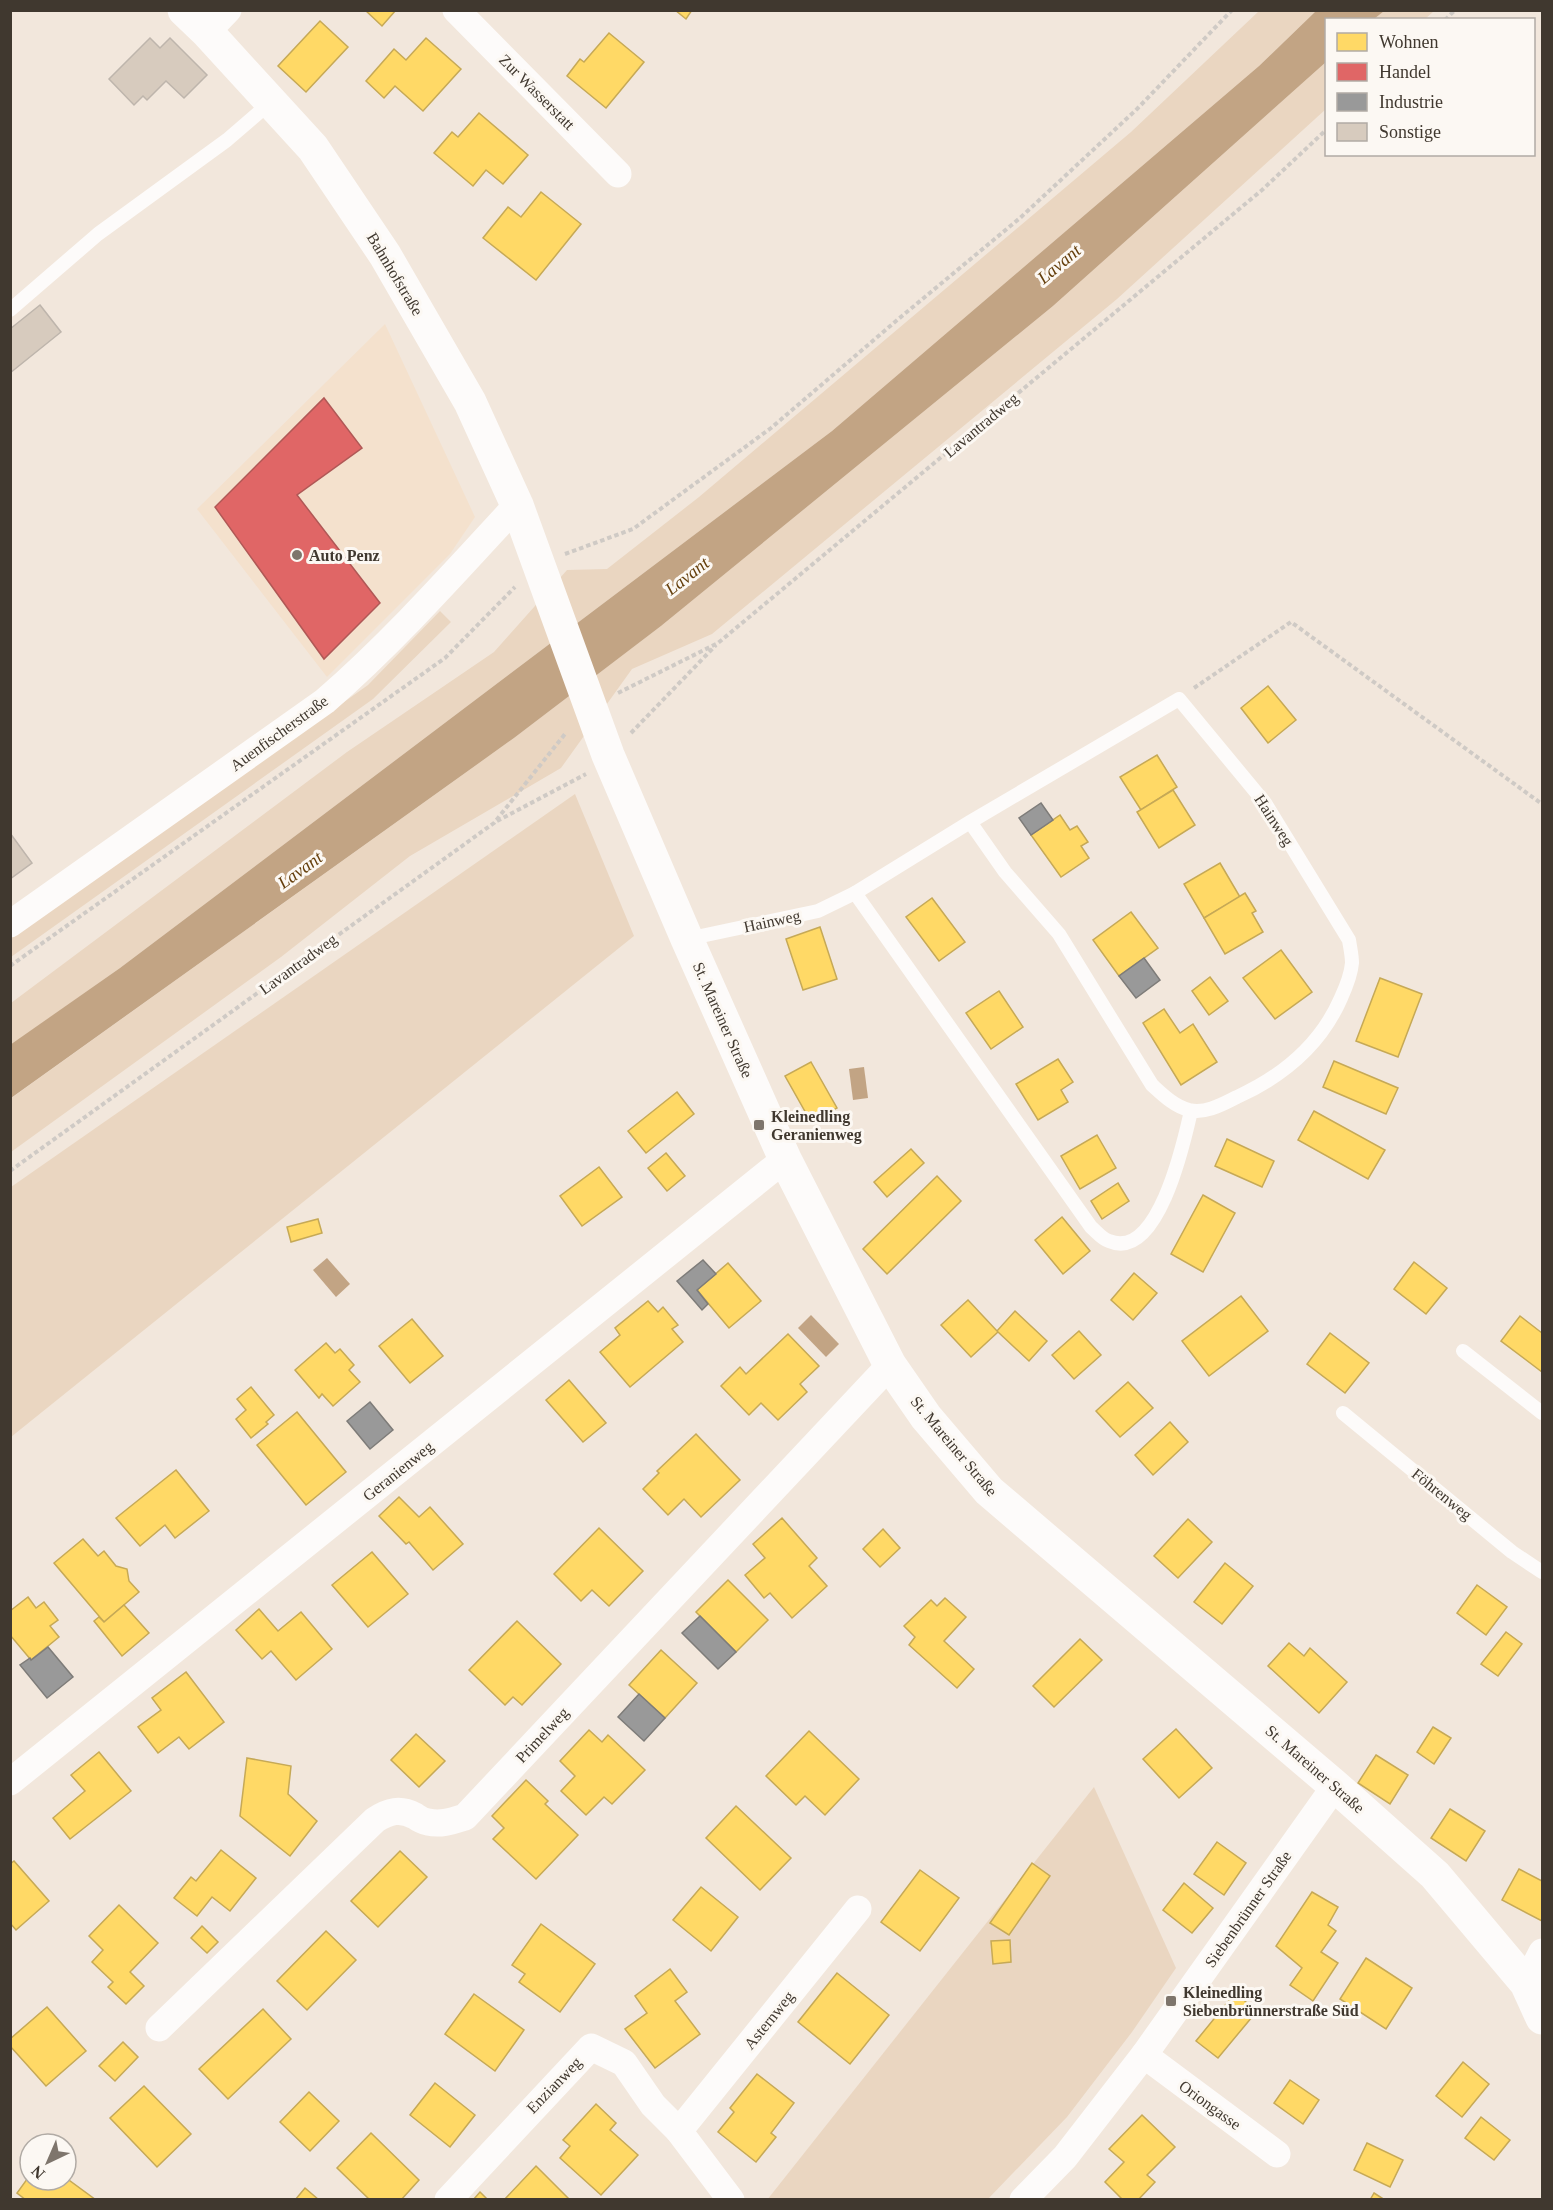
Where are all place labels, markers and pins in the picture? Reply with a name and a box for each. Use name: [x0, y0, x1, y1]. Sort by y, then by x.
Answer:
place label: Auto Penz: [309, 547, 380, 564]
marker: Auto Penz: [290, 548, 304, 562]
place label: Kleinedling Geranienweg: [771, 1108, 862, 1144]
marker: Kleinedling Geranienweg: [752, 1118, 766, 1132]
place label: Kleinedling Siebenbrünnerstraße Süd: [1183, 1984, 1359, 2019]
marker: Kleinedling Siebenbrünnerstraße Süd: [1164, 1994, 1178, 2008]

